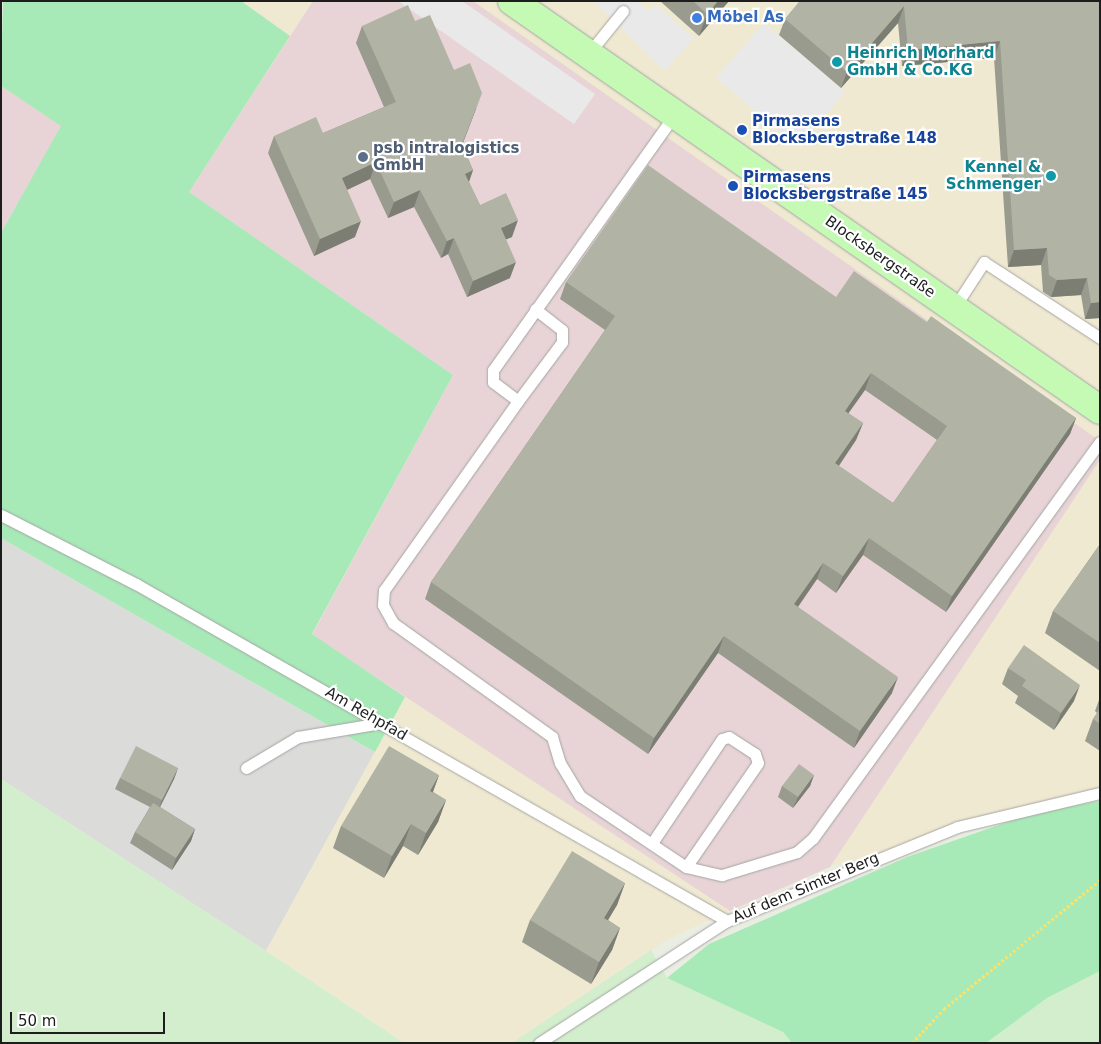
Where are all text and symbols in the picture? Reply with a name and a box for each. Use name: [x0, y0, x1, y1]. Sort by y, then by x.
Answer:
place label: Möbel As: [707, 9, 784, 27]
marker: Möbel As: [691, 12, 703, 24]
place label: Heinrich Morhard GmbH & Co.KG: [847, 44, 994, 79]
marker: Heinrich Morhard GmbH & Co.KG: [831, 56, 843, 68]
place label: Pirmasens Blocksbergstraße 148: [752, 112, 937, 147]
marker: Pirmasens Blocksbergstraße 148: [736, 124, 748, 136]
place label: psb intralogistics GmbH: [373, 139, 520, 174]
marker: psb intralogistics GmbH: [357, 151, 369, 163]
place label: Kennel & Schmenger: [946, 158, 1041, 193]
place label: Pirmasens Blocksbergstraße 145: [743, 168, 928, 203]
marker: Kennel & Schmenger: [1045, 170, 1057, 182]
marker: Pirmasens Blocksbergstraße 145: [727, 180, 739, 192]
street label: Blocksbergstraße: [821, 212, 939, 302]
street label: Am Rehpfad: [322, 683, 410, 745]
street label: Auf dem Simter Berg: [730, 849, 882, 927]
scale bar: [12, 1002, 168, 1034]
text: 50 m: [18, 1012, 56, 1030]

